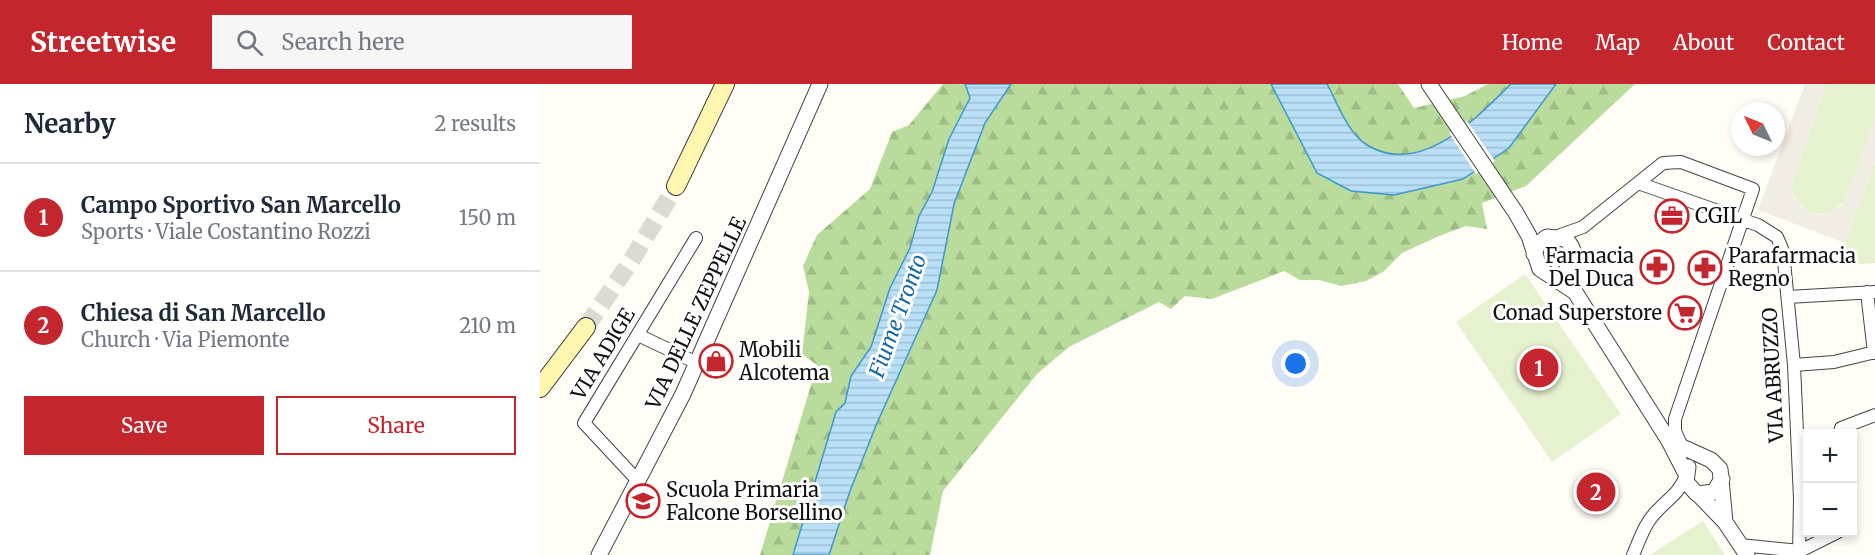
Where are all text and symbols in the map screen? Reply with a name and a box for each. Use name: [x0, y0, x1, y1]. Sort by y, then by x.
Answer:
search box: [212, 15, 632, 69]
text: Streetwise: [30, 24, 176, 60]
icon: search: [233, 26, 266, 59]
text: Search here: [281, 28, 405, 56]
text: Home: [1502, 29, 1562, 56]
text: Map: [1595, 29, 1640, 56]
text: About: [1673, 29, 1734, 56]
text: Contact: [1767, 29, 1845, 56]
north arrow: [1731, 102, 1785, 156]
text: Nearby: [24, 107, 116, 140]
text: 2 results: [434, 111, 516, 136]
text: Campo Sportivo San Marcello: [81, 191, 401, 219]
office icon: CGIL: [1654, 198, 1690, 234]
place label: CGIL: [1695, 203, 1743, 228]
text: 1: [39, 205, 48, 230]
text: 150 m: [459, 205, 516, 230]
street label: VIA DELLE ZEPPELLE: [639, 212, 751, 414]
text: Sports · Viale Costantino Rozzi: [81, 219, 371, 244]
place label: Farmacia Del Duca: [1545, 243, 1634, 291]
place label: Parafarmacia Regno: [1728, 243, 1856, 291]
pharmacy icon: Farmacia Del Duca: [1639, 249, 1675, 285]
water label: Fiume Tronto: [862, 250, 932, 382]
pharmacy icon: Parafarmacia Regno: [1687, 250, 1723, 286]
supermarket icon: Conad Superstore: [1667, 295, 1703, 331]
text: Chiesa di San Marcello: [81, 299, 326, 327]
place label: Conad Superstore: [1493, 300, 1662, 325]
street label: VIA ADIGE: [565, 303, 640, 405]
street label: VIA ABRUZZO: [1756, 307, 1789, 444]
text: 2: [38, 313, 49, 338]
text: 210 m: [459, 313, 516, 338]
text: Church · Via Piemonte: [81, 327, 289, 352]
place label: Mobili Alcotema: [738, 337, 830, 385]
shop icon: Mobili Alcotema: [698, 343, 734, 379]
pin: 1: [1520, 346, 1558, 390]
your location: [1281, 349, 1310, 378]
button: Save: [24, 396, 264, 455]
button: Share: [276, 396, 516, 455]
map controls: [1803, 429, 1857, 537]
button: +: [1803, 429, 1857, 483]
pin: 2: [1576, 470, 1616, 514]
place label: Scuola Primaria Falcone Borsellino: [666, 477, 843, 525]
school or university icon: Scuola Primaria Falcone Borsellino: [625, 483, 661, 519]
button: −: [1803, 483, 1857, 537]

